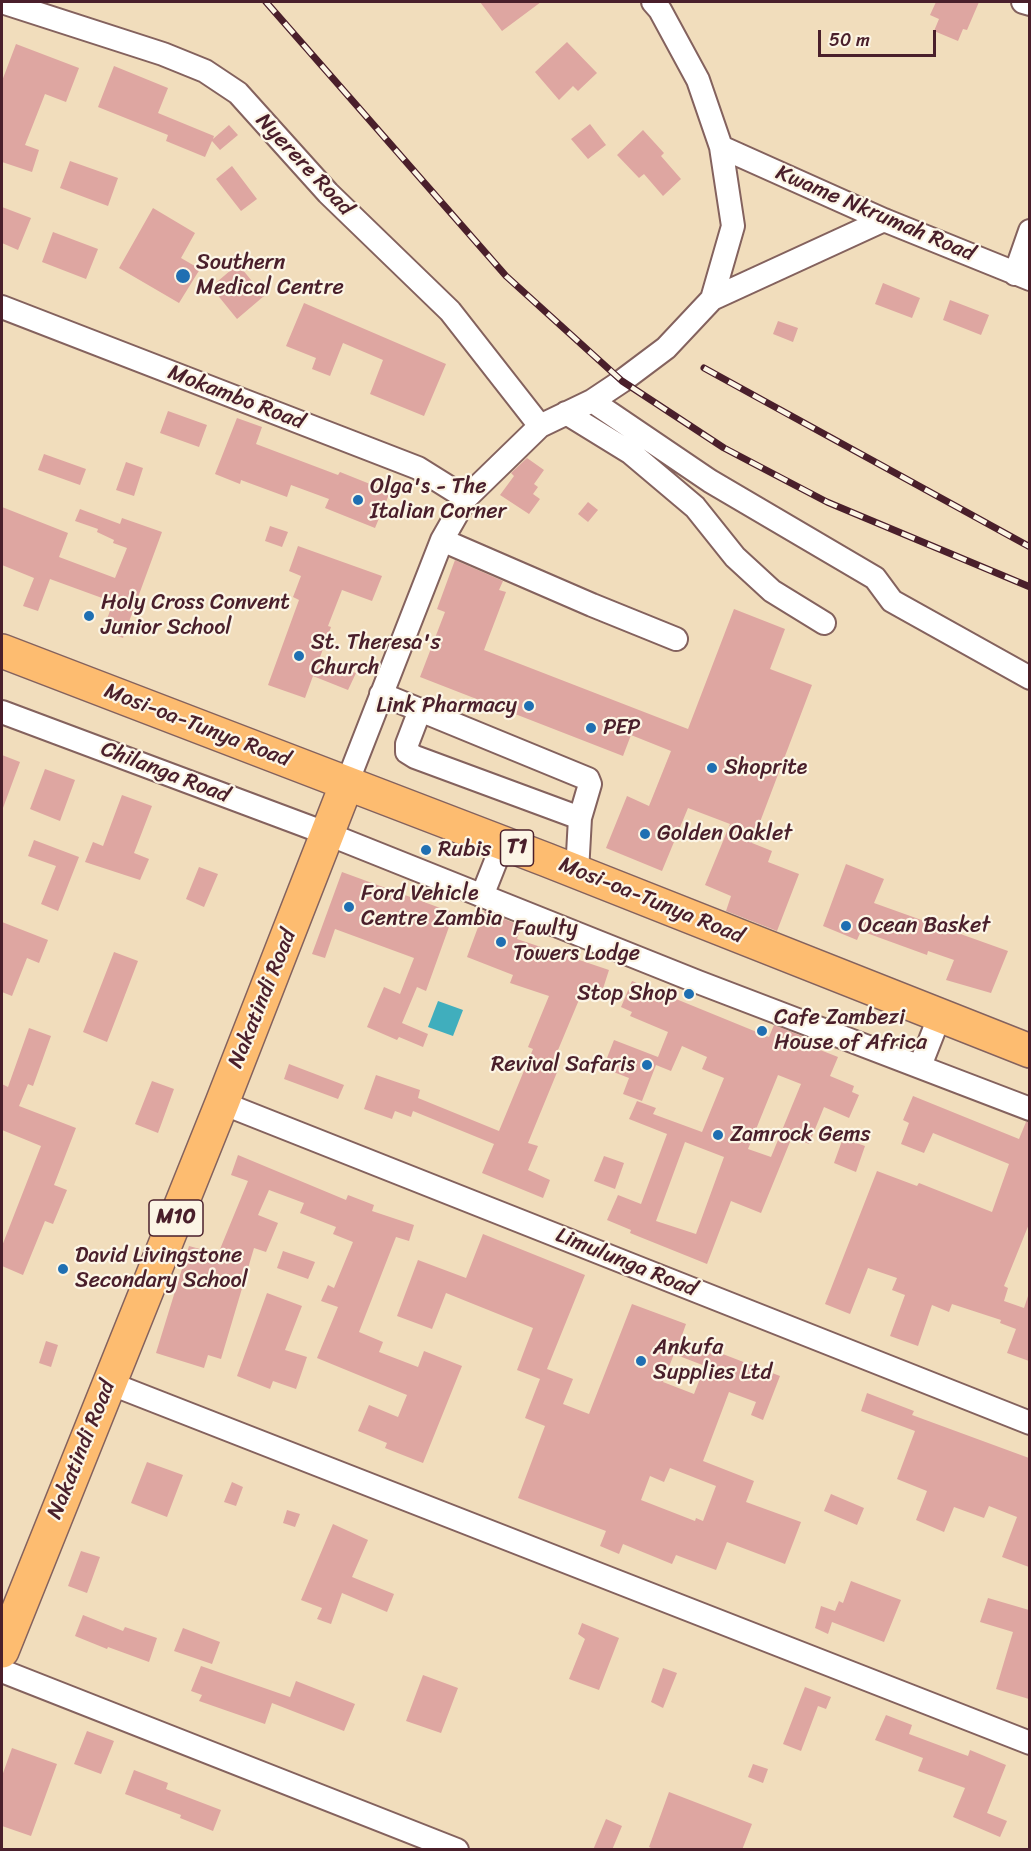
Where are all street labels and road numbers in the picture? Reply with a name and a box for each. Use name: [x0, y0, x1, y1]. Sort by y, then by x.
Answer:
street label: Nyerere Road: [250, 108, 358, 222]
street label: Kwame Nkrumah Road: [772, 160, 978, 268]
street label: Mokambo Road: [164, 360, 308, 436]
street label: Mosi-oa-Tunya Road: [100, 678, 294, 774]
street label: Chilanga Road: [97, 736, 233, 810]
road number: T1: [500, 830, 534, 866]
street label: Mosi-oa-Tunya Road: [555, 852, 747, 950]
street label: Nakatindi Road: [223, 926, 303, 1072]
road number: M10: [149, 1200, 203, 1236]
street label: Limulunga Road: [552, 1223, 700, 1303]
street label: Nakatindi Road: [42, 1377, 122, 1523]

